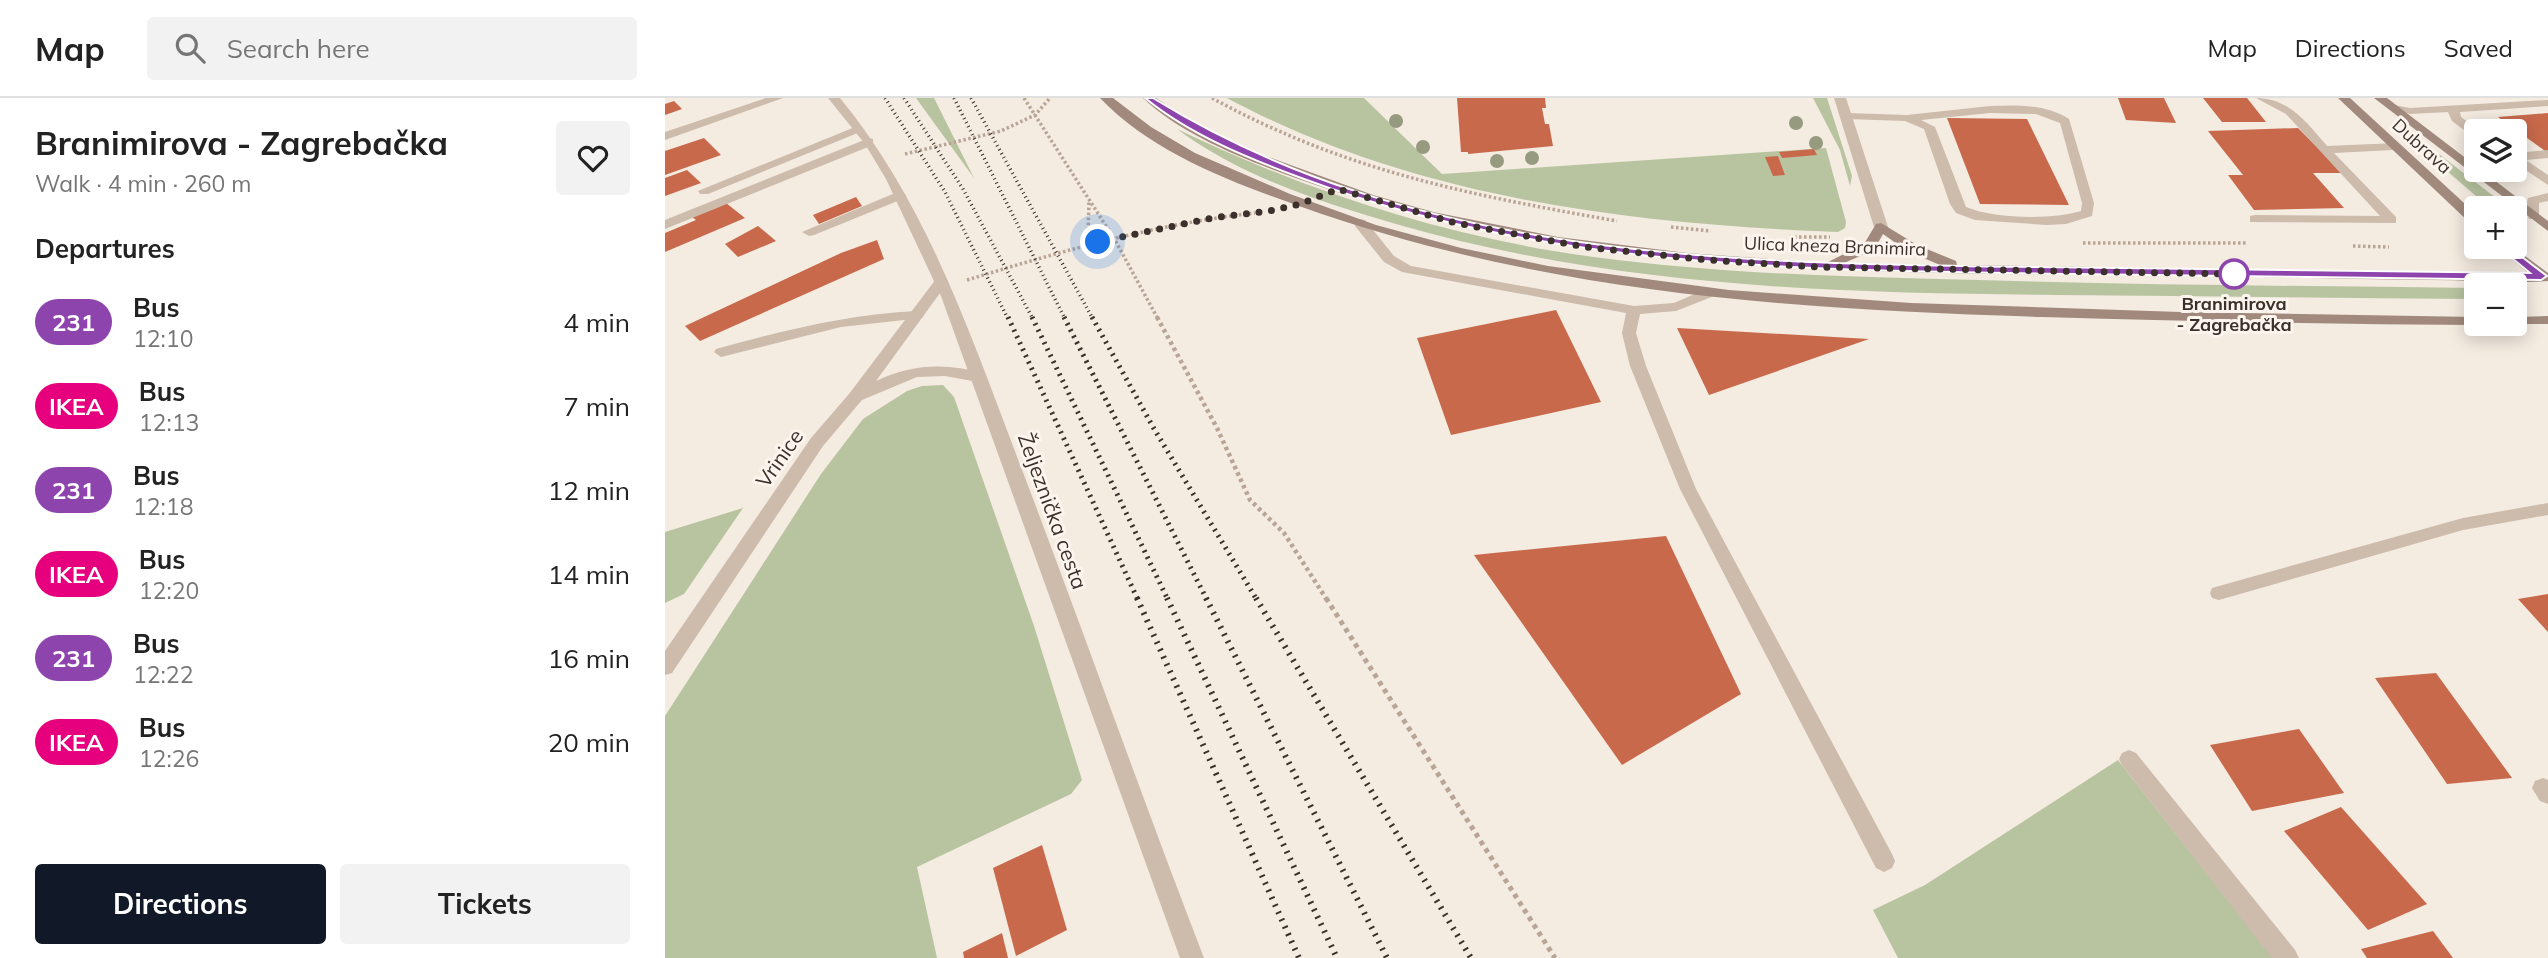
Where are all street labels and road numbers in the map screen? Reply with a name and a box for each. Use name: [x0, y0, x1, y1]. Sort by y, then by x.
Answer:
street label: Dubrava: [2388, 113, 2456, 179]
street label: Ulica kneza Branimira: [1744, 231, 1926, 261]
street label: Vrinice: [750, 424, 808, 492]
street label: Željeznička cesta: [1013, 429, 1093, 593]

